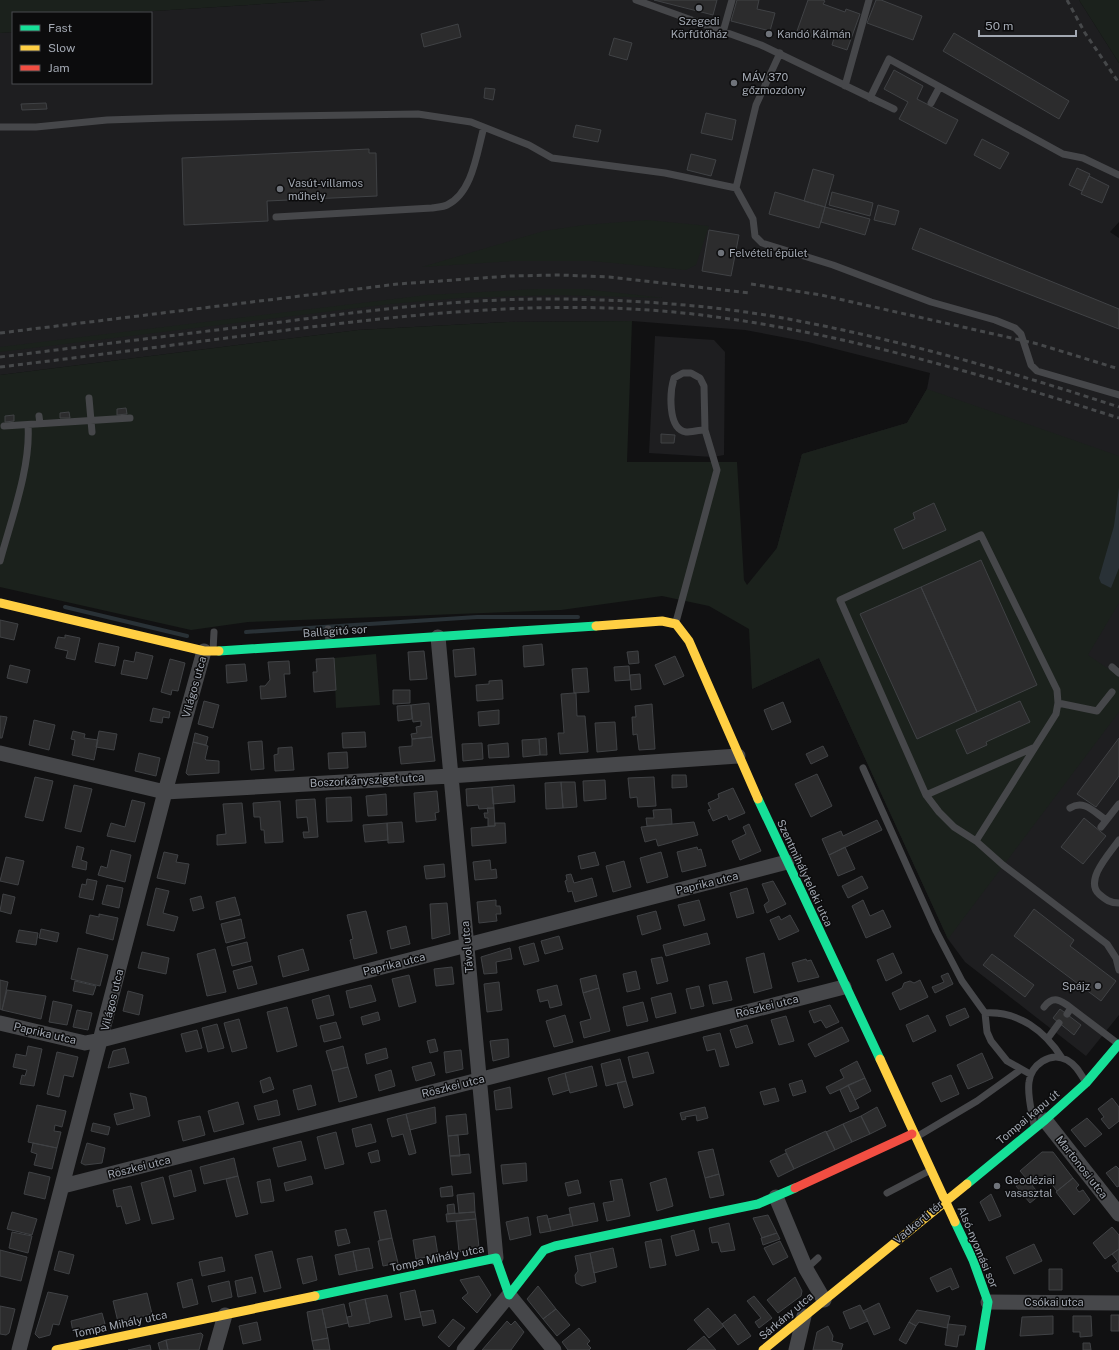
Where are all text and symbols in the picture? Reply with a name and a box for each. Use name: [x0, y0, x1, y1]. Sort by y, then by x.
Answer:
marker: Szegedi Körfűtőház: [694, 3, 704, 13]
legend: [12, 12, 152, 84]
scale bar: [979, 12, 1076, 38]
place label: Szegedi Körfűtőház: [671, 15, 727, 40]
text: 50 m: [985, 19, 1013, 33]
text: Fast: [48, 21, 73, 35]
place label: Kandó Kálmán: [777, 28, 851, 40]
marker: Kandó Kálmán: [764, 29, 774, 39]
text: Slow: [48, 41, 76, 55]
text: Jam: [48, 61, 70, 75]
place label: MÁV 370 gőzmozdony: [742, 70, 806, 96]
marker: MÁV 370 gőzmozdony: [729, 78, 739, 88]
place label: Vasút-villamos műhely: [288, 177, 363, 202]
marker: Vasút-villamos műhely: [275, 184, 285, 194]
place label: Felvételi épület: [729, 247, 808, 259]
marker: Felvételi épület: [716, 248, 726, 258]
street label: Ballagitó sor: [302, 623, 368, 639]
street label: Világos utca: [180, 655, 208, 719]
street label: Boszorkánysziget utca: [309, 771, 425, 789]
street label: Szentmihályteleki utca: [775, 818, 835, 928]
street label: Paprika utca: [675, 869, 739, 897]
street label: Távol utca: [459, 921, 475, 973]
street label: Paprika utca: [362, 950, 426, 978]
street label: Világos utca: [99, 968, 125, 1032]
place label: Spájz: [1062, 980, 1090, 992]
marker: Spájz: [1093, 981, 1103, 991]
street label: Röszkei utca: [734, 992, 800, 1020]
street label: Paprika utca: [13, 1020, 77, 1046]
street label: Röszkei utca: [420, 1072, 486, 1100]
street label: Tompai kapu út: [994, 1087, 1062, 1147]
street label: Martonosi utca: [1054, 1133, 1110, 1201]
street label: Röszkei utca: [106, 1153, 172, 1181]
place label: Geodéziai vasasztal: [1005, 1174, 1055, 1199]
marker: Geodéziai vasasztal: [992, 1181, 1002, 1191]
street label: Vadkerti tér: [891, 1198, 945, 1246]
street label: Alsó-nyomási sor: [955, 1204, 1001, 1290]
street label: Tompa Mihály utca: [389, 1242, 485, 1274]
street label: Sárkány utca: [756, 1290, 816, 1342]
street label: Csókai utca: [1024, 1296, 1084, 1308]
street label: Tompa Mihály utca: [72, 1308, 168, 1340]

